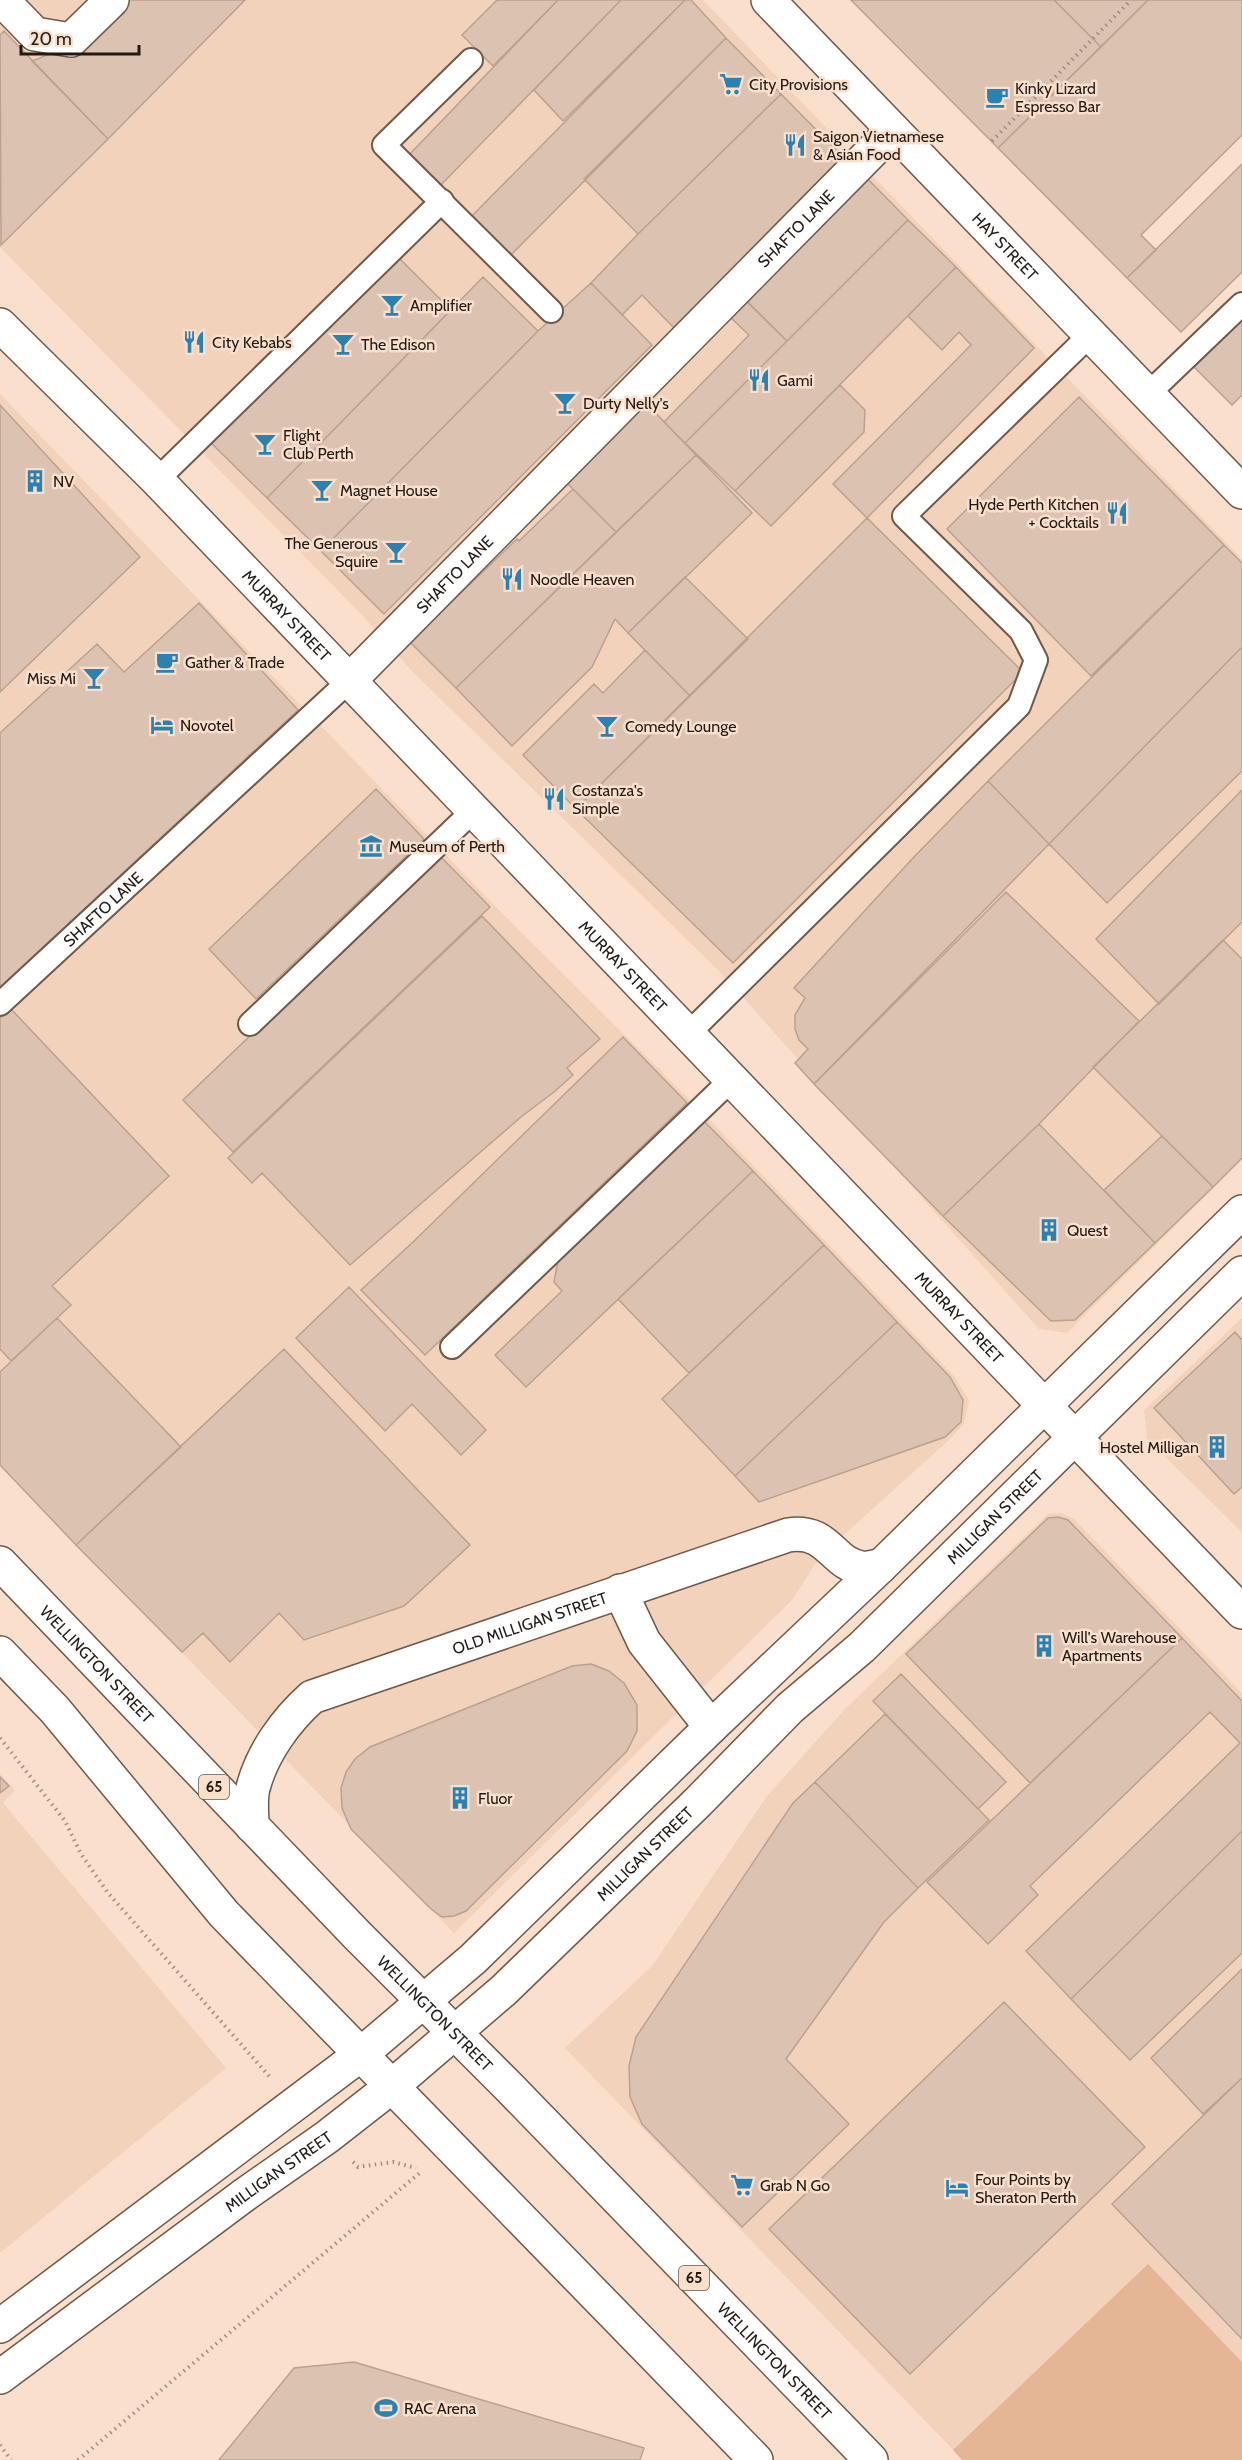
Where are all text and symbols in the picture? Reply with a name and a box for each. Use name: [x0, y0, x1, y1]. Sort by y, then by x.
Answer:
scale bar: [21, 18, 140, 56]
text: 20 m: [30, 28, 72, 50]
supermarket icon: City Provisions: [718, 71, 744, 97]
place label: City Provisions: [749, 75, 848, 94]
place label: Kinky Lizard Espresso Bar: [1015, 79, 1101, 116]
cafe icon: Kinky Lizard Espresso Bar: [984, 84, 1010, 110]
place label: Saigon Vietnamese & Asian Food: [813, 127, 944, 164]
restaurant icon: Saigon Vietnamese & Asian Food: [782, 132, 808, 158]
street label: SHAFTO LANE: [754, 186, 839, 271]
street label: HAY STREET: [968, 209, 1042, 285]
bar icon: Amplifier: [379, 292, 405, 318]
place label: Amplifier: [410, 296, 473, 315]
restaurant icon: City Kebabs: [181, 329, 207, 355]
bar icon: The Edison: [330, 331, 356, 357]
place label: City Kebabs: [212, 333, 292, 352]
place label: The Edison: [361, 335, 435, 354]
restaurant icon: Gami: [746, 367, 772, 393]
place label: Gami: [777, 371, 813, 390]
bar icon: Durty Nelly's: [552, 390, 578, 416]
place label: Durty Nelly's: [583, 394, 669, 413]
place label: Flight Club Perth: [283, 426, 354, 463]
bar icon: Flight Club Perth: [252, 431, 278, 457]
building icon: NV: [22, 468, 48, 494]
place label: NV: [53, 472, 74, 491]
bar icon: Magnet House: [309, 477, 335, 503]
place label: Magnet House: [340, 481, 438, 500]
place label: Hyde Perth Kitchen + Cocktails: [968, 495, 1099, 532]
restaurant icon: Hyde Perth Kitchen + Cocktails: [1104, 500, 1130, 526]
street label: SHAFTO LANE: [412, 532, 497, 617]
place label: The Generous Squire: [284, 534, 378, 571]
bar icon: The Generous Squire: [383, 539, 409, 565]
street label: MURRAY STREET: [238, 566, 335, 666]
restaurant icon: Noodle Heaven: [499, 566, 525, 592]
place label: Noodle Heaven: [530, 570, 635, 589]
cafe icon: Gather & Trade: [154, 649, 180, 675]
place label: Gather & Trade: [185, 653, 284, 672]
bar icon: Miss Mi: [81, 665, 107, 691]
place label: Miss Mi: [27, 669, 76, 688]
hotel icon: Novotel: [149, 712, 175, 738]
bar icon: Comedy Lounge: [594, 713, 620, 739]
place label: Novotel: [180, 716, 234, 735]
place label: Comedy Lounge: [625, 717, 736, 736]
place label: Costanza's Simple: [572, 781, 643, 818]
restaurant icon: Costanza's Simple: [541, 786, 567, 812]
museum icon: Museum of Perth: [358, 833, 384, 859]
place label: Museum of Perth: [389, 837, 505, 856]
street label: SHAFTO LANE: [60, 868, 147, 951]
street label: MURRAY STREET: [575, 917, 671, 1016]
building icon: Quest: [1036, 1217, 1062, 1243]
place label: Quest: [1067, 1221, 1108, 1240]
street label: MURRAY STREET: [911, 1268, 1007, 1367]
building icon: Hostel Milligan: [1204, 1434, 1230, 1460]
place label: Hostel Milligan: [1100, 1438, 1199, 1457]
street label: MILLIGAN STREET: [943, 1465, 1047, 1568]
street label: OLD MILLIGAN STREET: [450, 1588, 610, 1658]
street label: WELLINGTON STREET: [36, 1602, 158, 1727]
place label: Will's Warehouse Apartments: [1062, 1628, 1177, 1665]
building icon: Will's Warehouse Apartments: [1031, 1633, 1057, 1659]
road number: 65: [199, 1775, 229, 1799]
building icon: Fluor: [447, 1785, 473, 1811]
place label: Fluor: [478, 1789, 513, 1808]
street label: MILLIGAN STREET: [593, 1803, 698, 1905]
street label: WELLINGTON STREET: [373, 1952, 497, 2075]
street label: MILLIGAN STREET: [221, 2127, 336, 2216]
place label: Four Points by Sheraton Perth: [975, 2170, 1077, 2207]
supermarket icon: Grab N Go: [729, 2172, 755, 2198]
hotel icon: Four Points by Sheraton Perth: [944, 2175, 970, 2201]
place label: Grab N Go: [760, 2176, 830, 2195]
road number: 65: [679, 2266, 709, 2290]
street label: WELLINGTON STREET: [713, 2299, 836, 2424]
sports icon: RAC Arena: [373, 2395, 399, 2421]
place label: RAC Arena: [404, 2399, 477, 2418]

